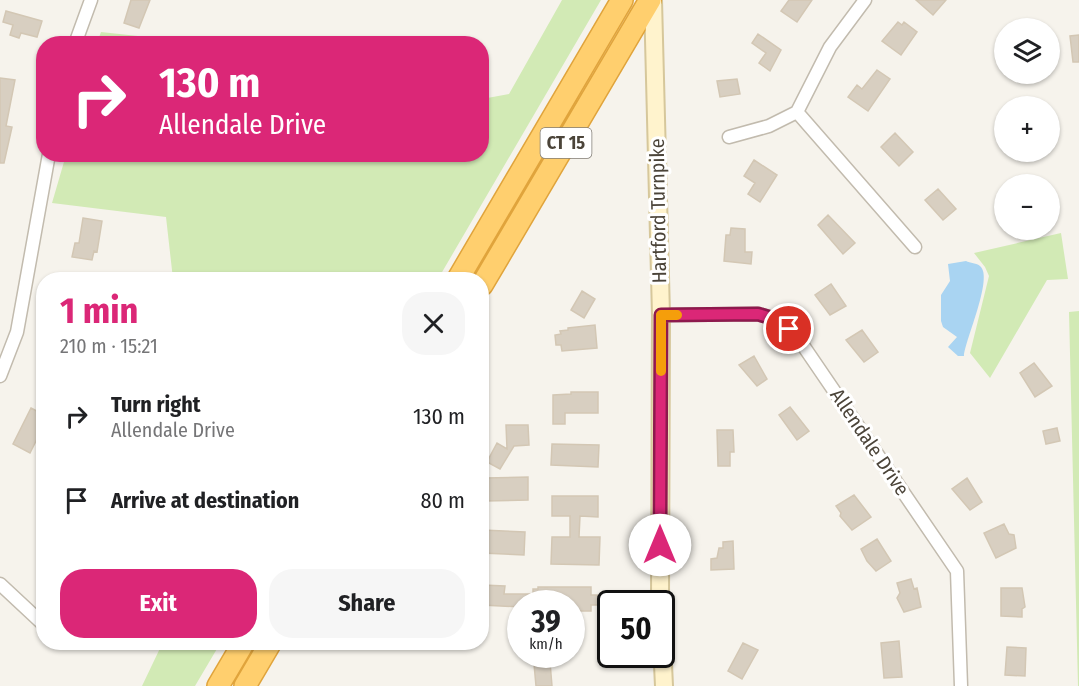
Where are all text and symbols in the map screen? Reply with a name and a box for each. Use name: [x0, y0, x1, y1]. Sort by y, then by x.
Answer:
map controls: [994, 18, 1060, 240]
button: layers: [994, 18, 1060, 84]
text: 130 m: [159, 58, 260, 108]
icon: right: [60, 60, 138, 138]
button: +: [994, 96, 1060, 162]
text: Allendale Drive: [159, 109, 326, 141]
road number: CT 15: [540, 128, 592, 158]
street label: Hartford Turnpike: [645, 138, 671, 284]
button: −: [994, 174, 1060, 240]
text: 1 min: [60, 289, 138, 333]
button: close: [402, 292, 465, 355]
pin: [763, 303, 814, 354]
icon: arrive: [772, 312, 805, 345]
text: 210 m · 15:21: [60, 334, 158, 358]
street label: Allendale Drive: [825, 384, 915, 500]
text: Turn right: [111, 391, 200, 418]
icon: right: [60, 400, 93, 433]
text: 130 m: [413, 403, 465, 430]
text: Allendale Drive: [111, 418, 235, 442]
icon: arrive: [60, 484, 93, 517]
text: Arrive at destination: [111, 487, 299, 514]
text: 80 m: [420, 487, 465, 514]
position arrow: [628, 513, 692, 577]
button: Exit: [60, 569, 257, 638]
button: Share: [269, 569, 465, 638]
speed limit sign: 50: [597, 590, 675, 668]
text: 39: [531, 604, 561, 640]
text: km/h: [529, 635, 563, 653]

